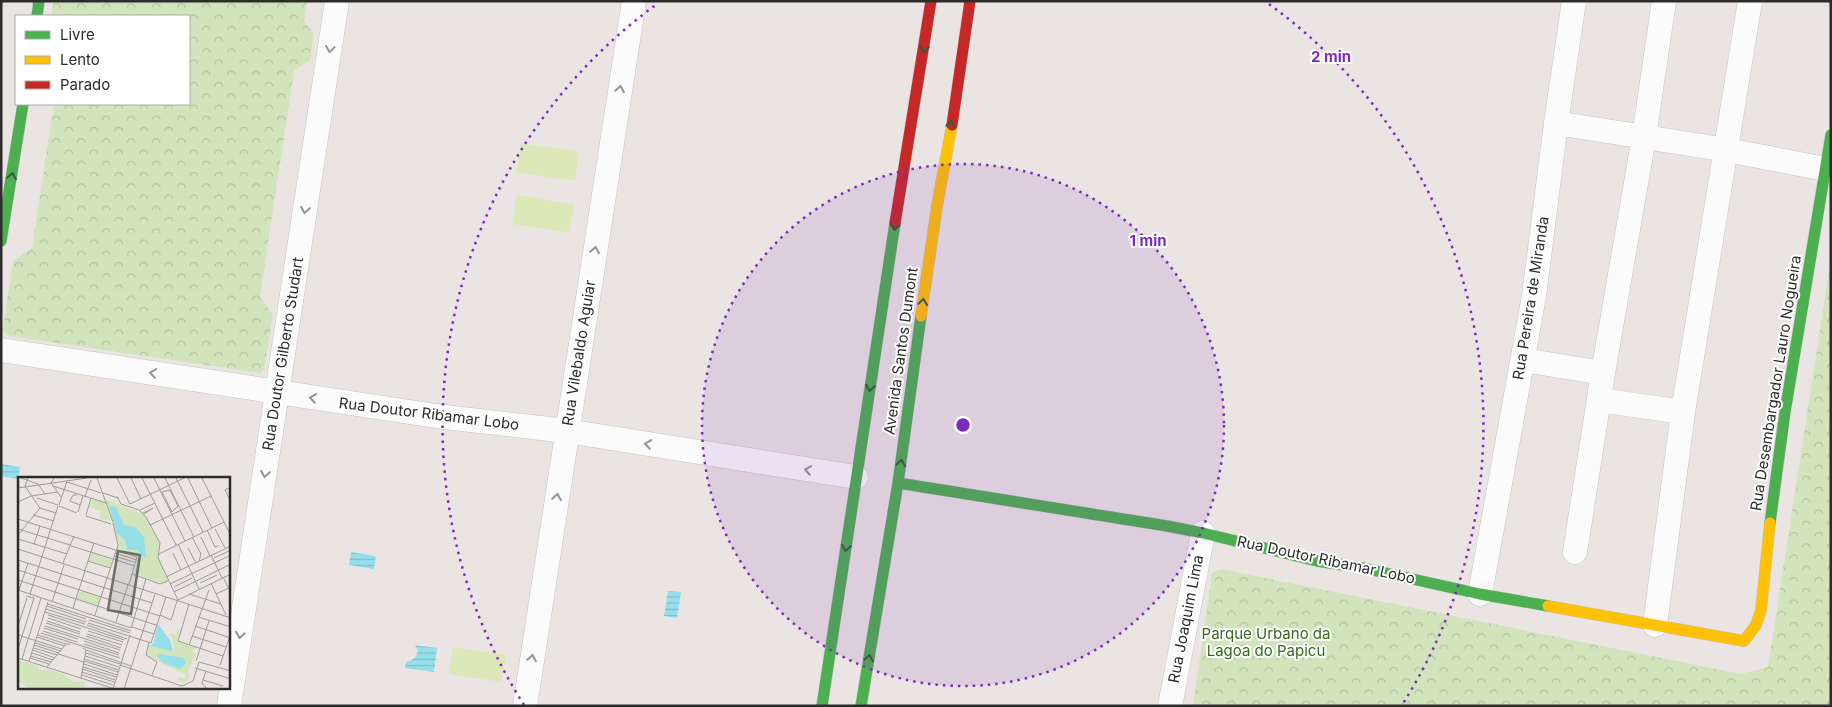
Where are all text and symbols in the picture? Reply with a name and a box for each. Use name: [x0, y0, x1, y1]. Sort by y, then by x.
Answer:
legend: [15, 15, 190, 105]
text: Livre: [60, 25, 95, 44]
one-way arrow: [919, 45, 929, 54]
one-way arrow: [325, 46, 336, 54]
text: 2 min: [1311, 47, 1351, 66]
text: Lento: [60, 50, 100, 69]
text: Parado: [60, 75, 110, 94]
one-way arrow: [615, 85, 625, 94]
one-way arrow: [946, 120, 956, 128]
one-way arrow: [6, 171, 16, 180]
one-way arrow: [301, 206, 311, 214]
street label: Rua Pereira de Miranda: [1508, 215, 1553, 381]
one-way arrow: [890, 223, 900, 231]
text: 1 min: [1129, 231, 1167, 250]
one-way arrow: [589, 246, 600, 254]
street label: Rua Desembargador Lauro Nogueira: [1746, 254, 1805, 512]
street label: Rua Doutor Gilberto Studart: [258, 256, 307, 452]
street label: Avenida Santos Dumont: [879, 266, 922, 436]
street label: Rua Vilebaldo Aguiar: [558, 278, 599, 427]
one-way arrow: [918, 297, 928, 306]
one-way arrow: [149, 369, 157, 379]
one-way arrow: [865, 384, 876, 392]
street label: Rua Doutor Ribamar Lobo: [338, 393, 520, 434]
one-way arrow: [309, 394, 318, 404]
centre of rings: [954, 416, 972, 434]
one-way arrow: [643, 440, 652, 450]
one-way arrow: [895, 458, 905, 467]
one-way arrow: [804, 465, 813, 475]
one-way arrow: [260, 470, 270, 479]
inset map: [18, 477, 230, 690]
one-way arrow: [551, 493, 561, 501]
street label: Rua Doutor Ribamar Lobo: [1235, 531, 1417, 588]
one-way arrow: [841, 545, 852, 553]
street label: Rua Joaquim Lima: [1164, 553, 1207, 685]
park label: Parque Urbano da Lagoa do Papicu: [1202, 624, 1330, 660]
one-way arrow: [235, 631, 246, 639]
one-way arrow: [526, 653, 537, 661]
one-way arrow: [864, 653, 874, 662]

